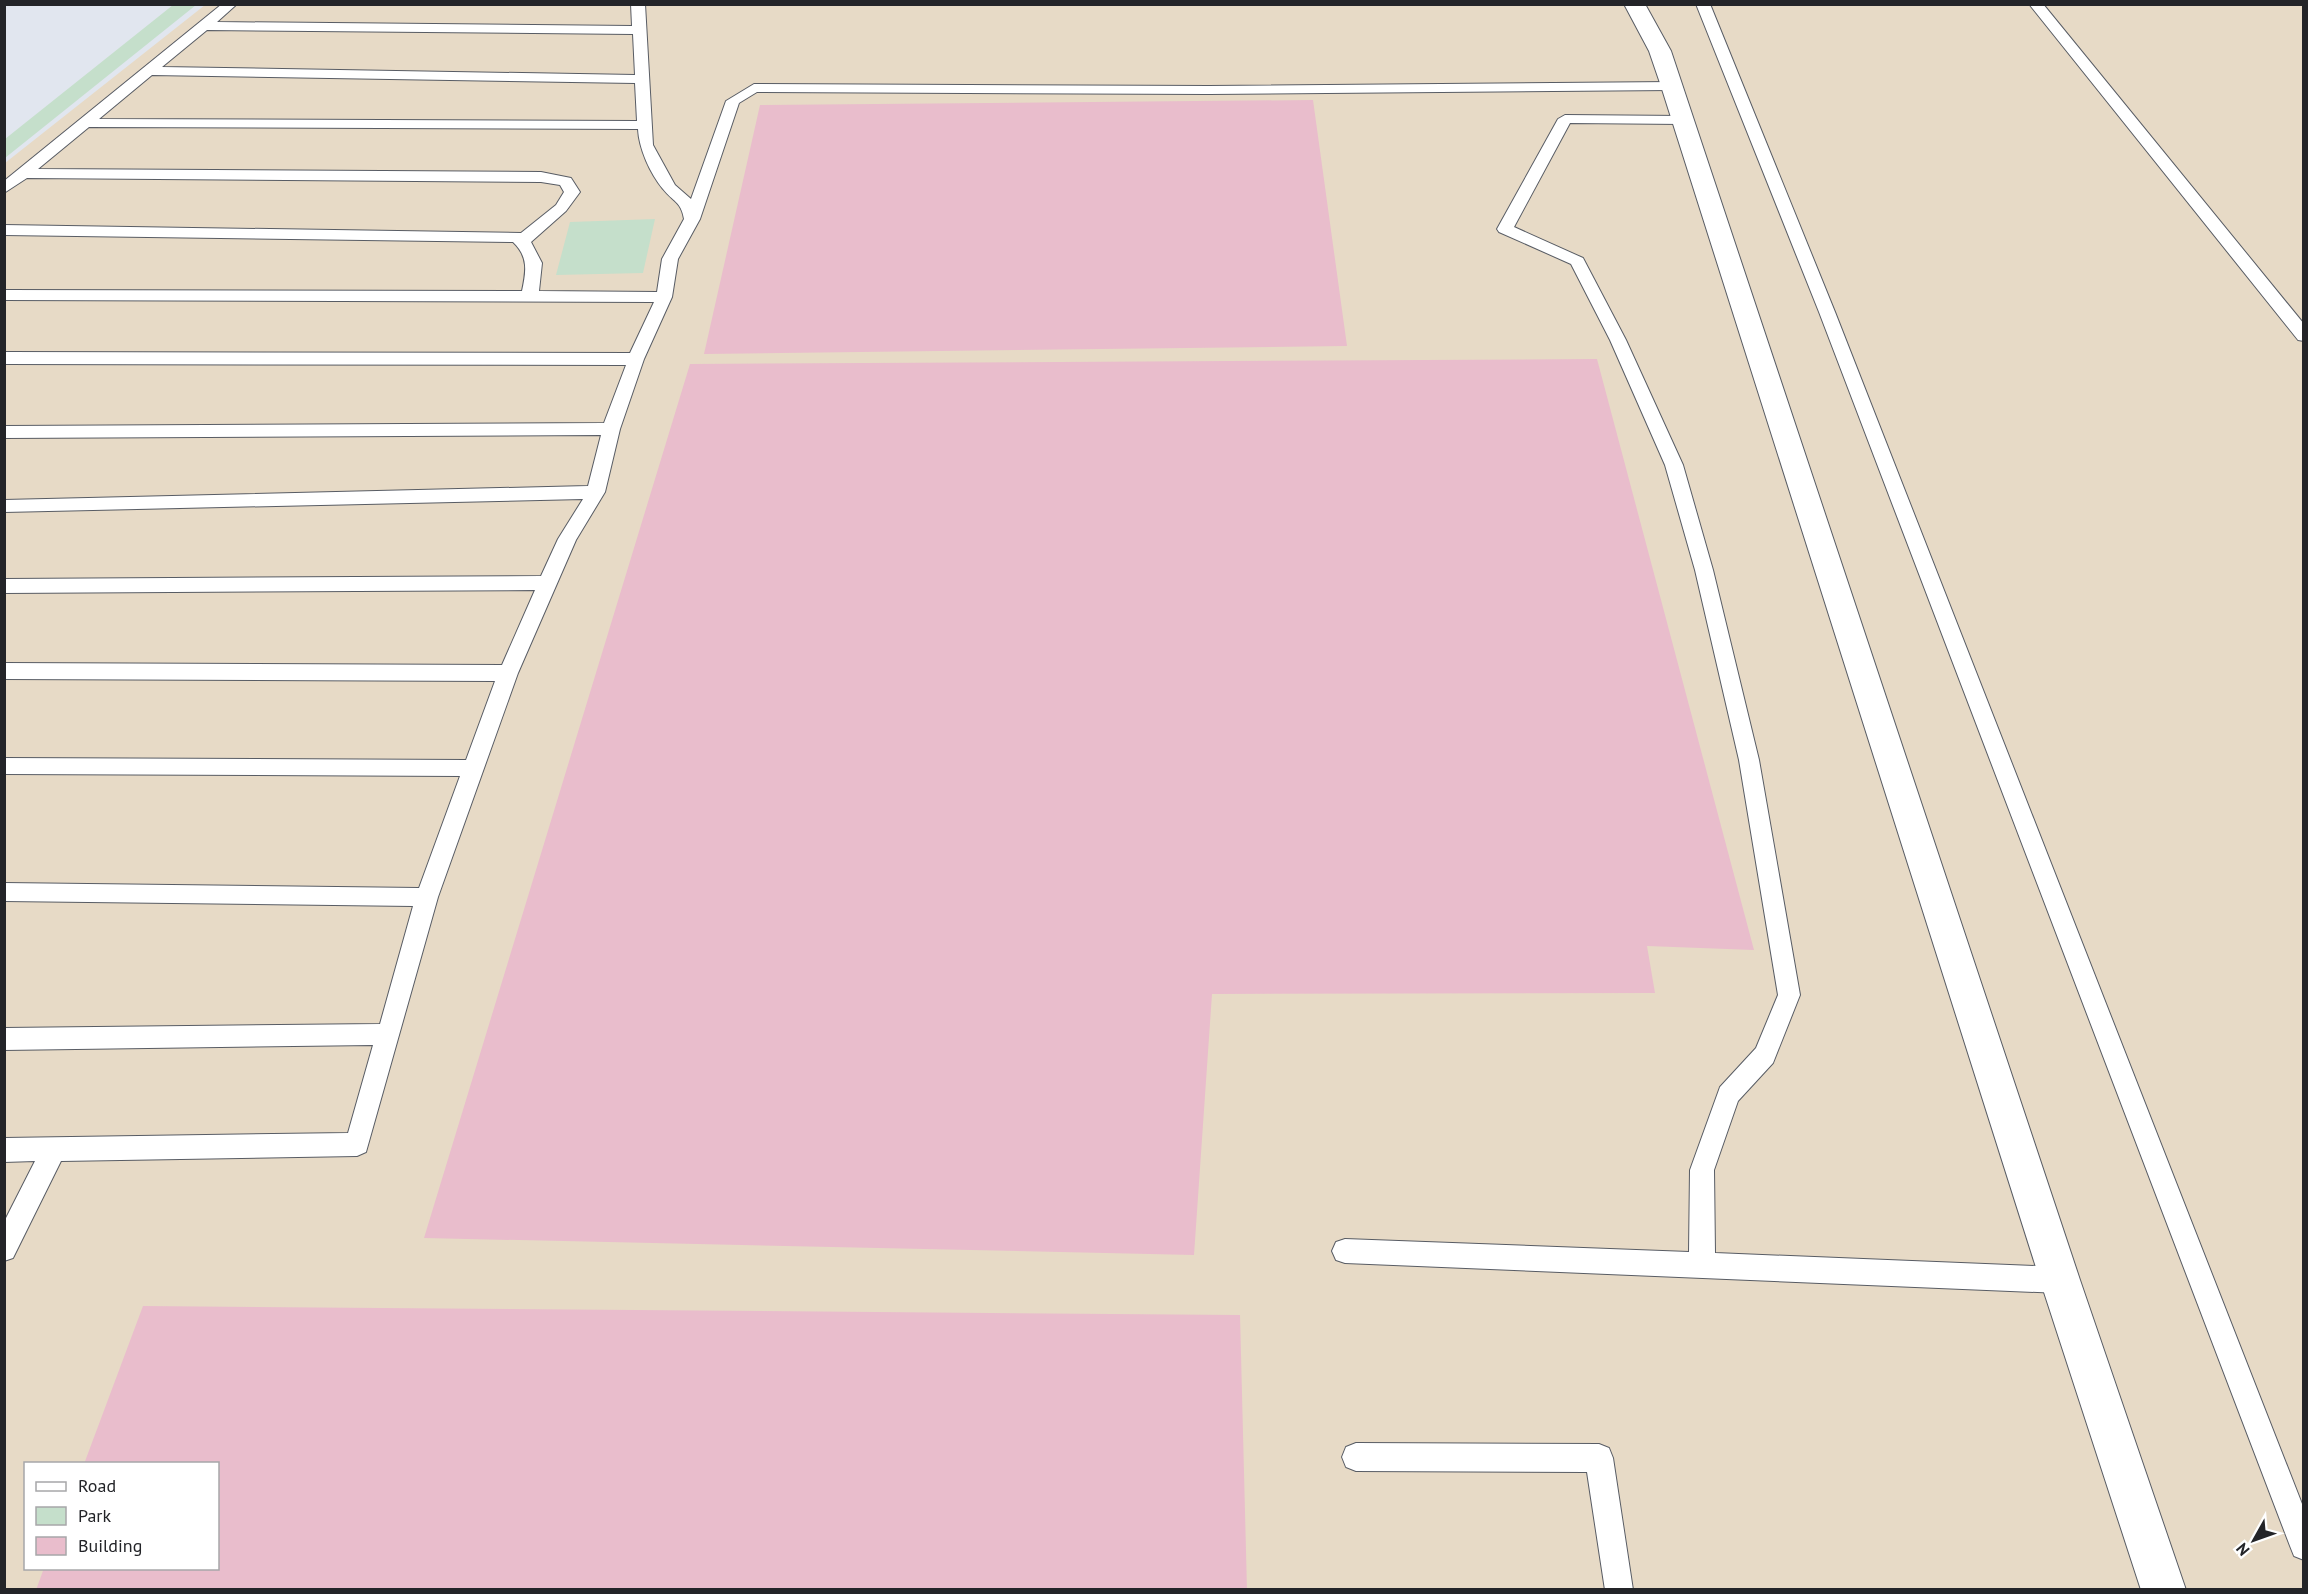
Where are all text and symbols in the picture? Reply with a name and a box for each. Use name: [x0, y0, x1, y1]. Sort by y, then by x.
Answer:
legend: [24, 1462, 219, 1570]
text: Road: [78, 1474, 116, 1497]
text: Park: [78, 1504, 111, 1527]
north arrow: [2224, 1510, 2284, 1570]
text: Building: [78, 1534, 142, 1557]
text: N: [2231, 1539, 2254, 1560]

